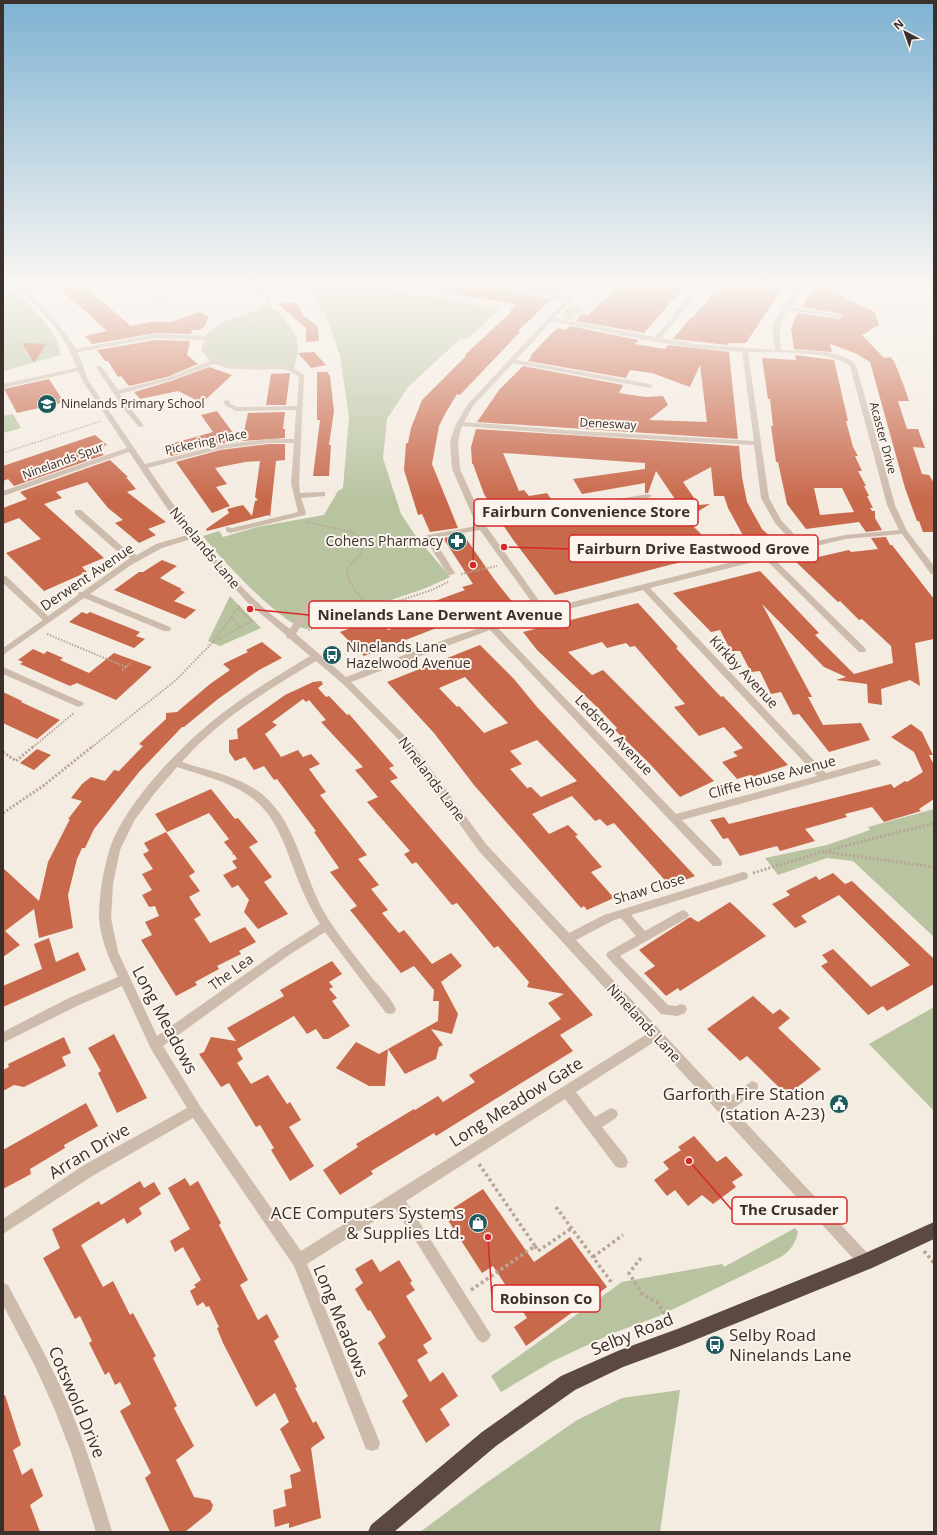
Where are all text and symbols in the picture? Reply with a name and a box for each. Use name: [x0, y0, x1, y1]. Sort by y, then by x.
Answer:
north arrow: [885, 12, 925, 52]
text: N: [890, 15, 906, 33]
school or university icon: Ninelands Primary School: [36, 393, 58, 415]
place label: Ninelands Primary School: [61, 395, 205, 412]
street label: Acaster Drive: [866, 400, 901, 476]
street label: Denesway: [579, 414, 638, 434]
street label: Pickering Place: [163, 424, 249, 458]
street label: Ninelands Spur: [20, 438, 106, 483]
callout: Fairburn Convenience Store: [474, 499, 698, 526]
text: Fairburn Convenience Store: [482, 501, 690, 521]
street label: Ninelands Lane: [166, 503, 245, 593]
pharmacy icon: Cohens Pharmacy: [446, 530, 468, 552]
place label: Cohens Pharmacy: [325, 531, 444, 550]
callout: Fairburn Drive Eastwood Grove: [569, 535, 818, 562]
street label: Derwent Avenue: [36, 538, 137, 615]
text: Fairburn Drive Eastwood Grove: [577, 538, 810, 558]
callout: Ninelands Lane Derwent Avenue: [309, 601, 570, 628]
text: Ninelands Lane Derwent Avenue: [317, 604, 563, 624]
street label: Kirkby Avenue: [706, 631, 783, 712]
place label: Ninelands Lane Hazelwood Avenue: [346, 637, 471, 672]
bus stop icon: Ninelands Lane Hazelwood Avenue: [321, 644, 343, 666]
street label: Ledston Avenue: [571, 690, 658, 779]
street label: Ninelands Lane: [394, 733, 470, 825]
street label: Cliffe House Avenue: [706, 750, 838, 803]
street label: Shaw Close: [611, 869, 687, 908]
street label: The Lea: [205, 949, 257, 994]
street label: Long Meadows: [127, 962, 204, 1078]
street label: Ninelands Lane: [603, 979, 686, 1066]
street label: Long Meadow Gate: [445, 1051, 587, 1152]
place label: Garforth Fire Station (station A-23): [663, 1082, 825, 1125]
public building icon: Garforth Fire Station (station A-23): [828, 1093, 850, 1115]
street label: Arran Drive: [44, 1117, 133, 1184]
callout: The Crusader: [732, 1197, 847, 1224]
text: The Crusader: [739, 1199, 839, 1219]
place label: ACE Computers Systems & Supplies Ltd.: [271, 1201, 464, 1244]
shop icon: ACE Computers Systems & Supplies Ltd.: [467, 1212, 489, 1234]
street label: Long Meadows: [308, 1261, 374, 1380]
callout: Robinson Co: [492, 1285, 600, 1312]
text: Robinson Co: [500, 1288, 592, 1308]
street label: Selby Road: [587, 1307, 676, 1361]
place label: Selby Road Ninelands Lane: [729, 1323, 851, 1366]
bus stop icon: Selby Road Ninelands Lane: [704, 1334, 726, 1356]
street label: Cotswold Drive: [44, 1342, 111, 1461]

